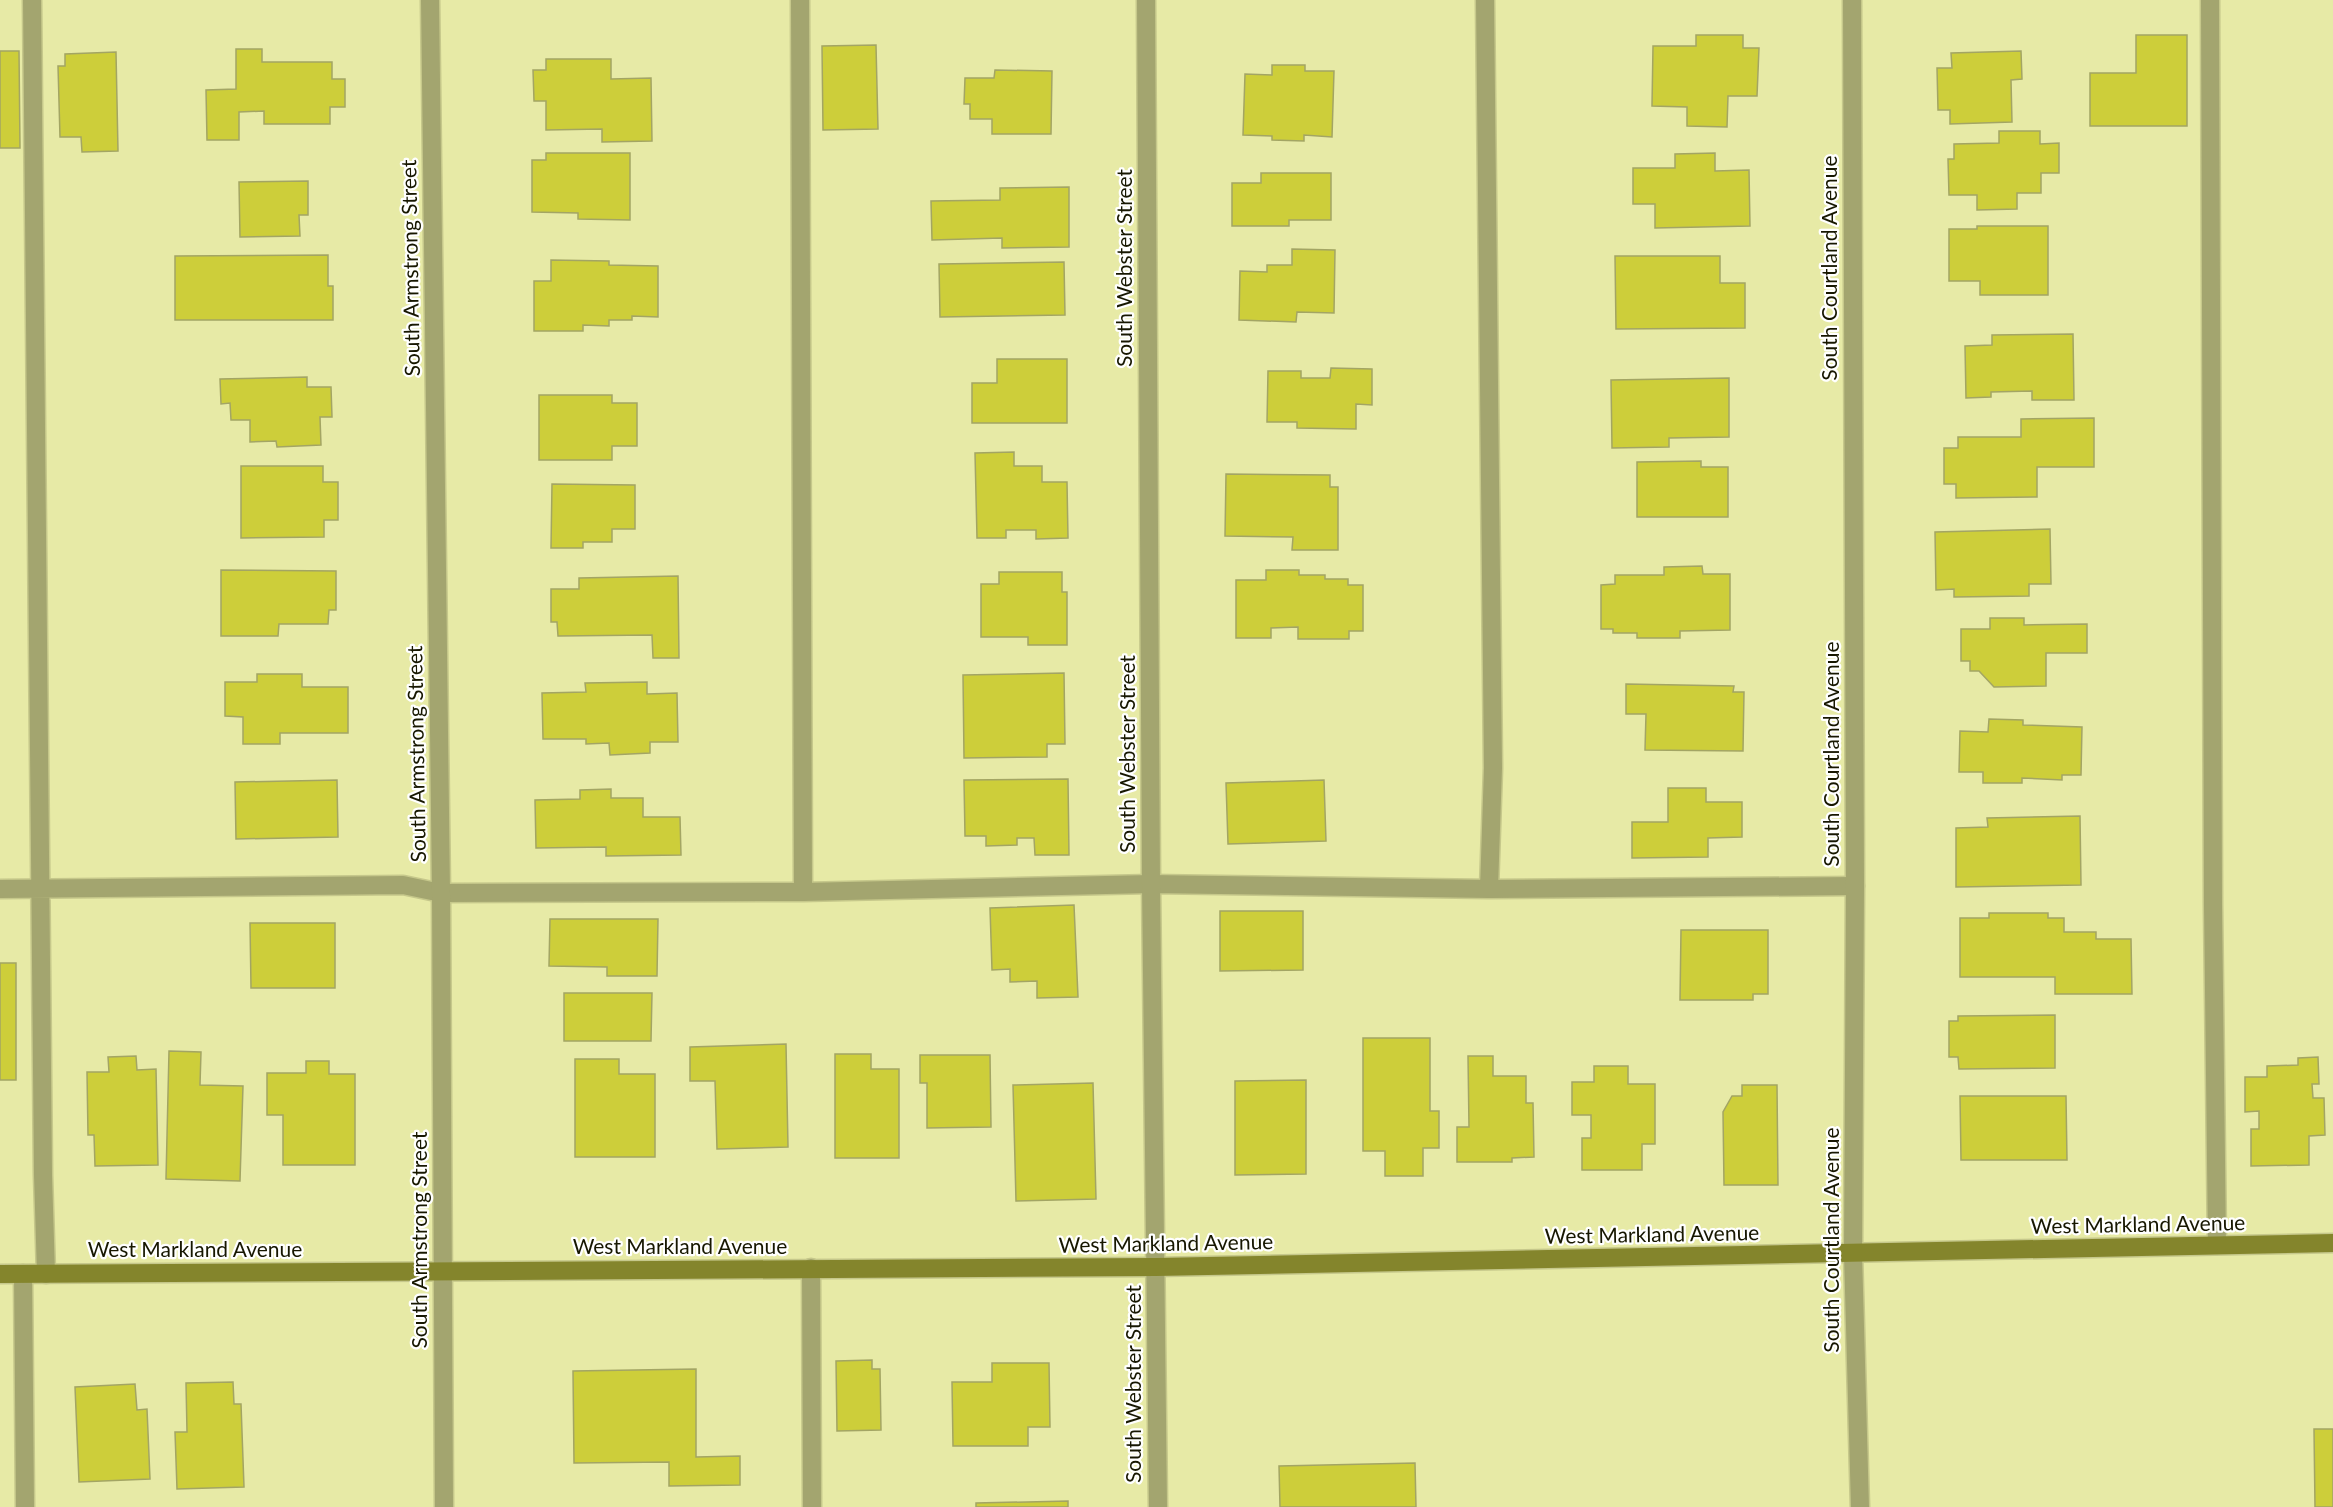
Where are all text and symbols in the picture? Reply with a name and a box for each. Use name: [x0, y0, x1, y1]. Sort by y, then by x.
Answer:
street label: South Courtland Avenue: [1816, 155, 1841, 381]
street label: South Armstrong Street: [395, 159, 424, 377]
street label: South Webster Street: [1111, 168, 1136, 367]
street label: South Courtland Avenue: [1818, 641, 1843, 867]
street label: South Armstrong Street: [401, 645, 430, 863]
street label: South Webster Street: [1114, 654, 1139, 853]
street label: South Courtland Avenue: [1818, 1127, 1843, 1353]
street label: South Armstrong Street: [406, 1131, 431, 1349]
street label: West Markland Avenue: [2030, 1209, 2245, 1238]
street label: West Markland Avenue: [1544, 1219, 1759, 1248]
street label: West Markland Avenue: [1058, 1228, 1273, 1257]
street label: West Markland Avenue: [573, 1233, 787, 1258]
street label: West Markland Avenue: [88, 1236, 302, 1261]
street label: South Webster Street: [1120, 1284, 1145, 1483]

